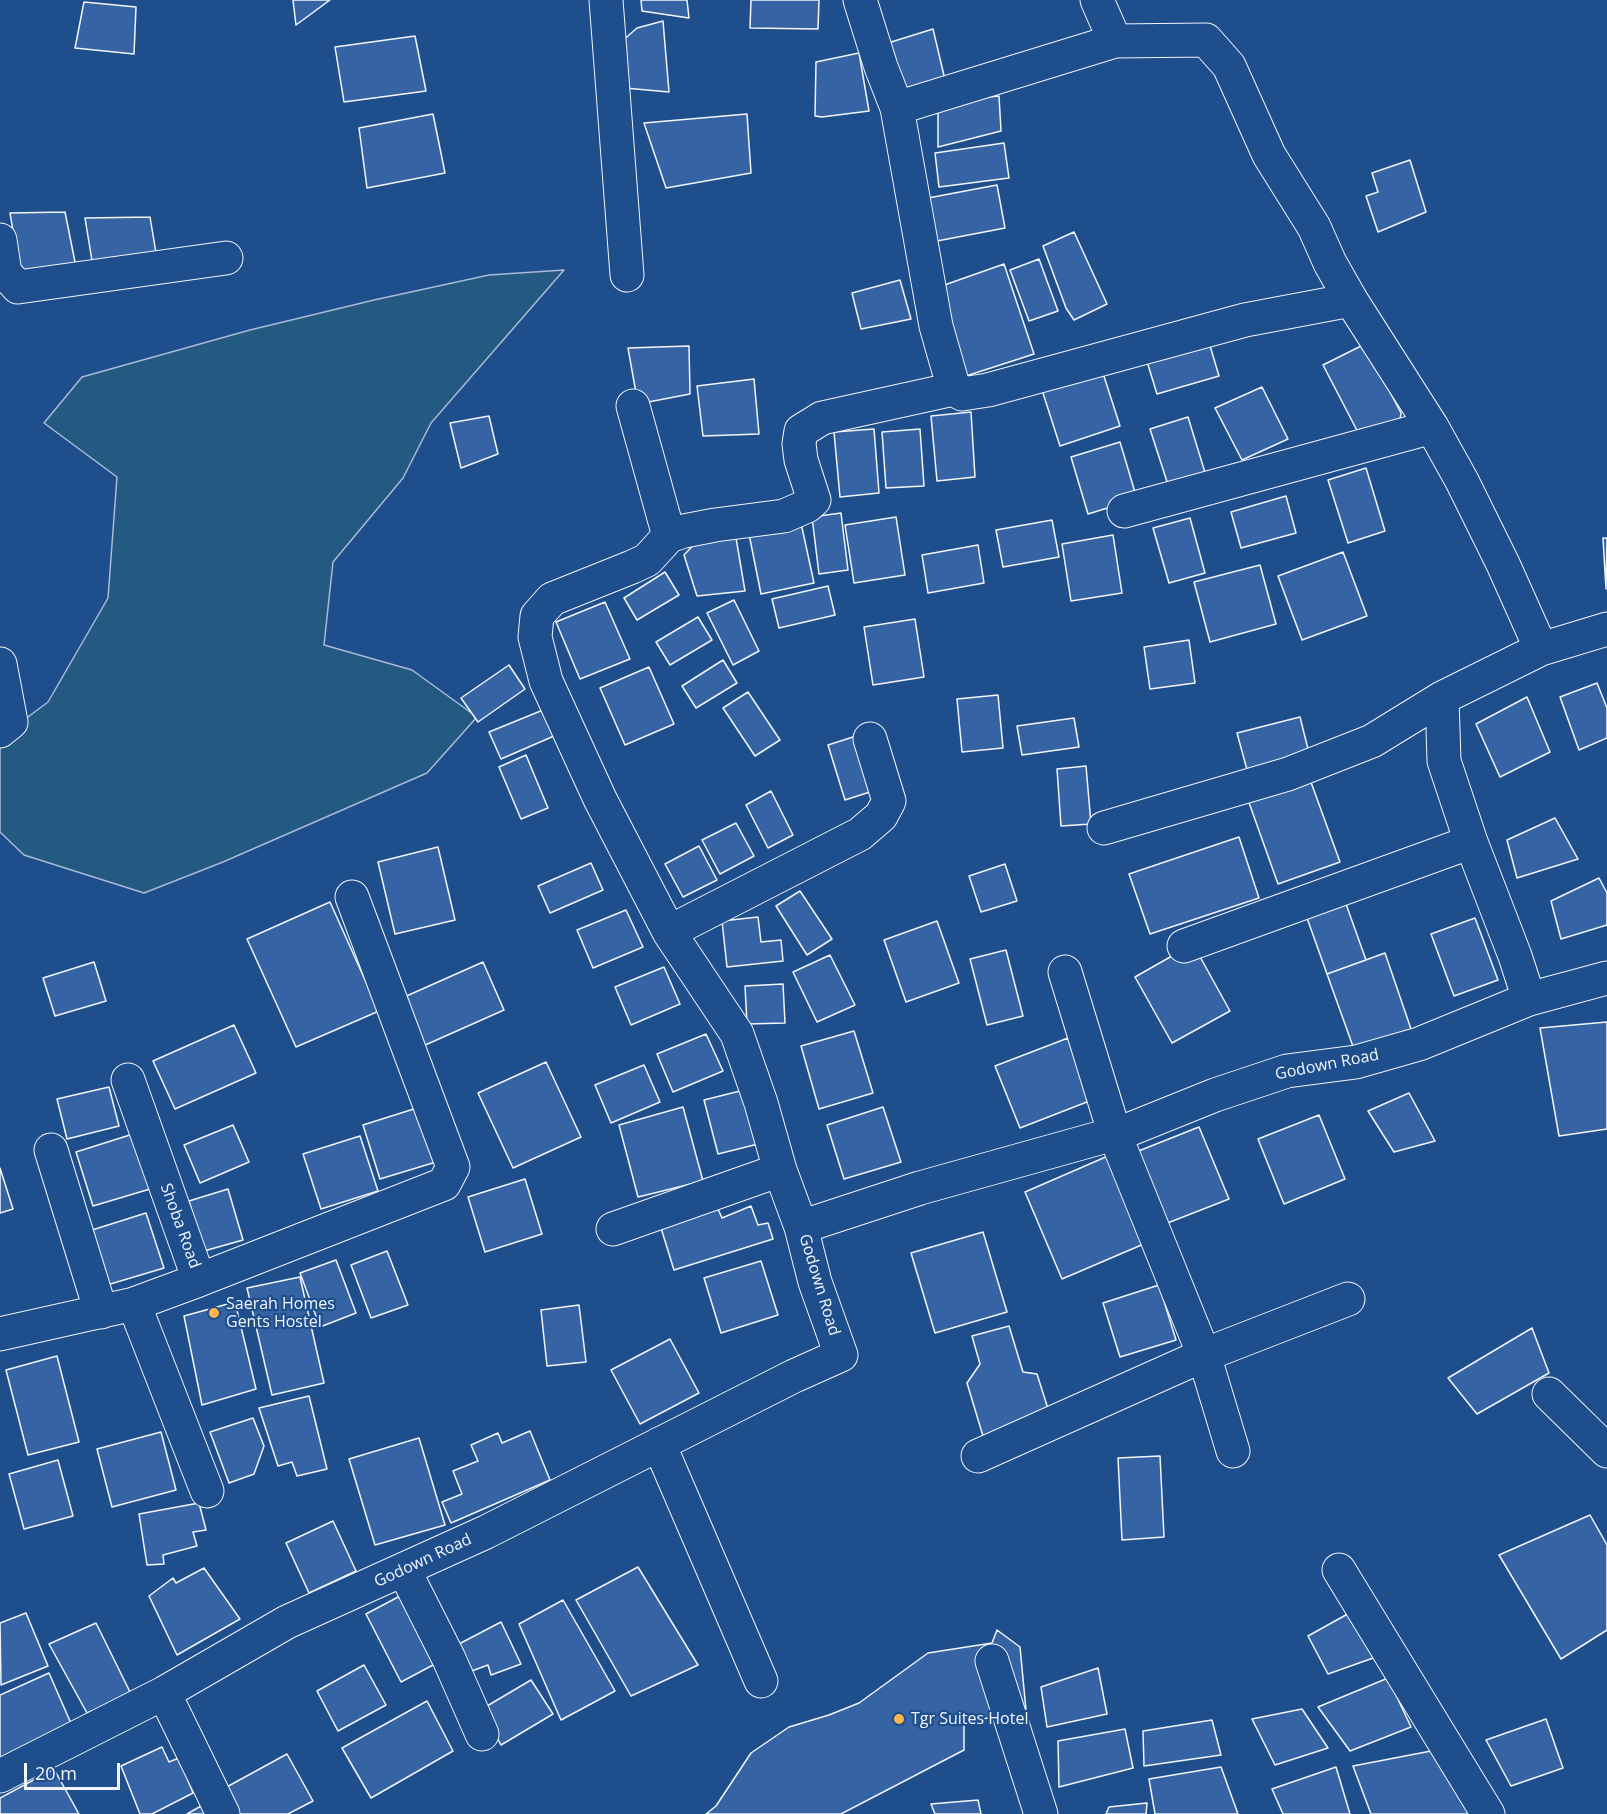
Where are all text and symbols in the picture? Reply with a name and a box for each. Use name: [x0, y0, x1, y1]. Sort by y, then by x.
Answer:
street label: Godown Road: [1274, 1046, 1380, 1084]
street label: Shoba Road: [156, 1181, 204, 1271]
street label: Godown Road: [794, 1232, 844, 1338]
place label: Saerah Homes Gents Hostel: [226, 1294, 335, 1332]
marker: Saerah Homes Gents Hostel: [207, 1306, 221, 1320]
street label: Godown Road: [371, 1530, 475, 1592]
place label: Tgr Suites Hotel: [911, 1709, 1028, 1729]
marker: Tgr Suites Hotel: [892, 1712, 906, 1726]
scale bar: [27, 1751, 123, 1789]
text: 20 m: [35, 1761, 77, 1785]

